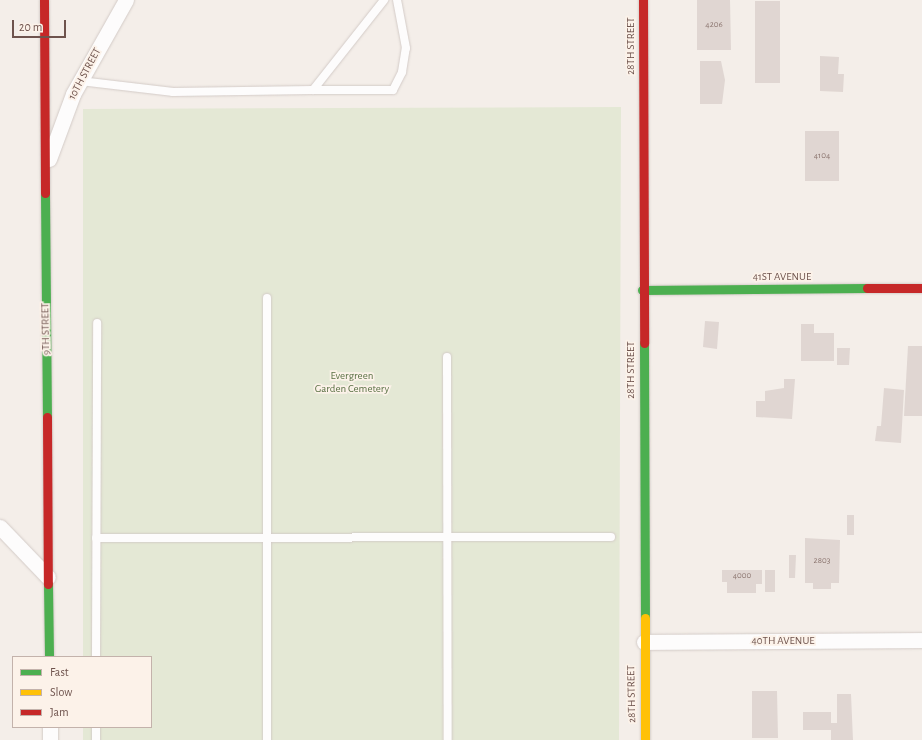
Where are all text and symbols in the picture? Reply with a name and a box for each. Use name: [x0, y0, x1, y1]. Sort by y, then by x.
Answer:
scale bar: [14, 12, 68, 38]
street label: 28TH STREET: [624, 17, 638, 75]
house number: 4206: [705, 20, 723, 30]
text: 20 m: [19, 21, 42, 33]
street label: 10TH STREET: [66, 46, 104, 102]
house number: 4104: [814, 151, 830, 161]
street label: 41ST AVENUE: [753, 270, 811, 284]
street label: 9TH STREET: [39, 303, 53, 355]
street label: 28TH STREET: [624, 341, 638, 399]
park label: Evergreen Garden Cemetery: [315, 370, 389, 396]
house number: 2803: [814, 556, 830, 566]
house number: 4000: [733, 571, 751, 581]
street label: 40TH AVENUE: [751, 634, 815, 648]
legend: [12, 656, 152, 728]
street label: 28TH STREET: [625, 665, 639, 723]
text: Fast: [50, 666, 69, 678]
text: Slow: [50, 686, 72, 698]
text: Jam: [50, 706, 69, 718]

